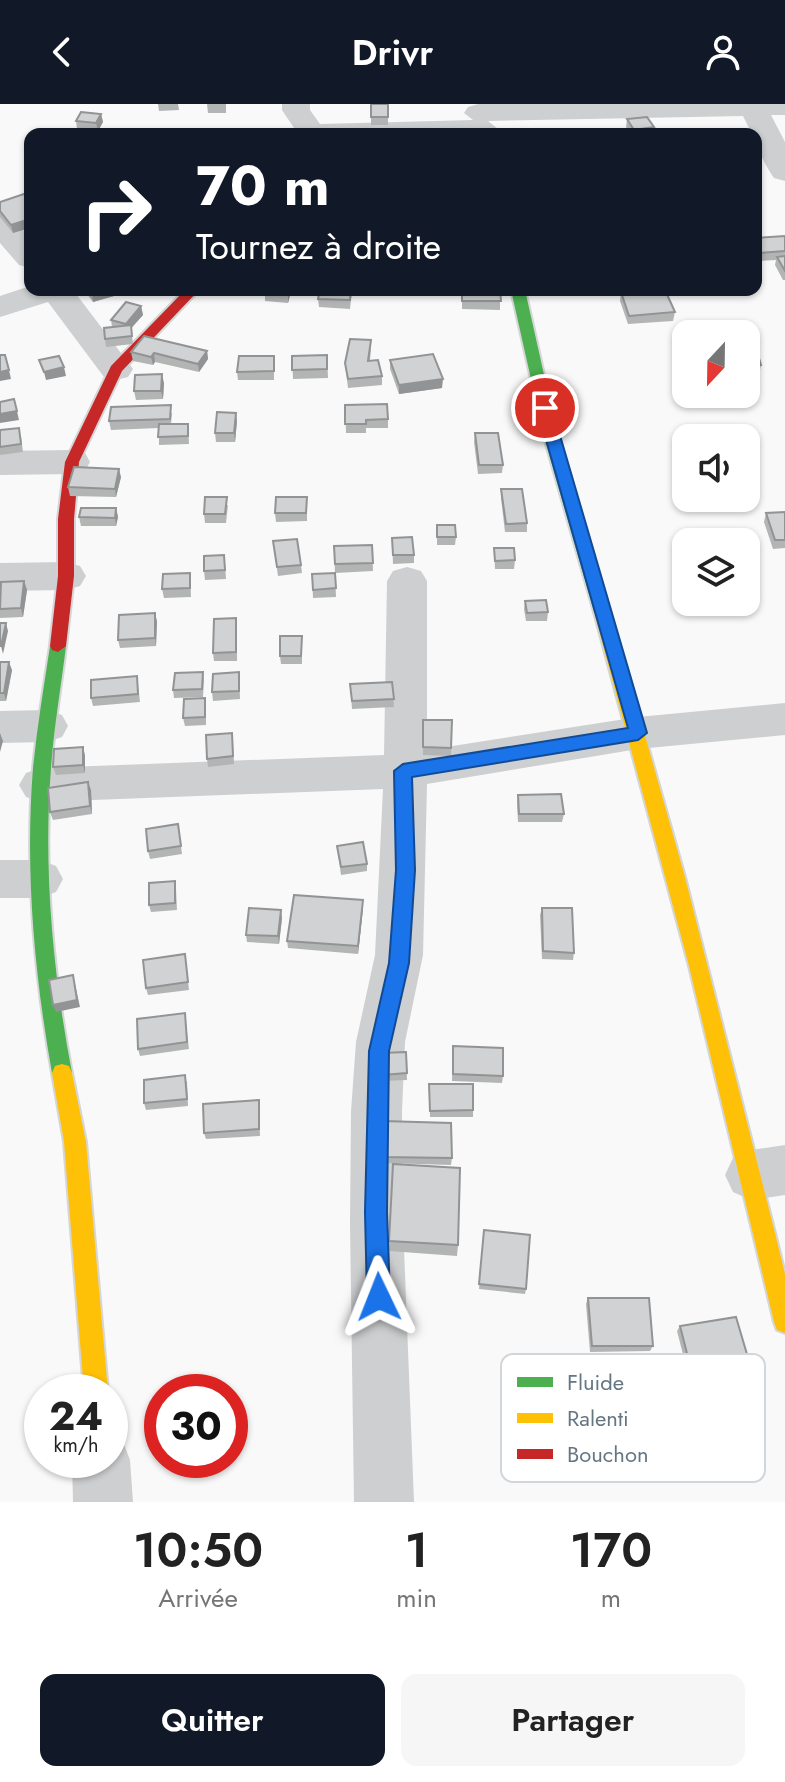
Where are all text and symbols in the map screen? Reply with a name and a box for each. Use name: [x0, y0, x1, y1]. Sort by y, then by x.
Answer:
text: Drivr: [352, 26, 433, 78]
icon: back: [40, 30, 84, 74]
icon: person: [701, 30, 745, 74]
text: 70 m: [196, 145, 330, 226]
icon: right: [64, 160, 168, 264]
text: Tournez à droite: [196, 220, 441, 272]
north arrow: [672, 320, 760, 408]
map controls: [672, 320, 760, 616]
pin: [511, 374, 579, 442]
icon: arrive: [523, 386, 567, 430]
button: sound: [672, 424, 760, 512]
button: layers: [672, 528, 760, 616]
position arrow: [337, 1255, 421, 1339]
legend: [501, 1354, 765, 1482]
text: Fluide: [567, 1366, 624, 1398]
speed limit sign: 30: [144, 1374, 248, 1478]
text: 24: [49, 1387, 103, 1445]
text: Ralenti: [567, 1402, 629, 1434]
text: km/h: [53, 1431, 99, 1460]
text: Bouchon: [567, 1438, 648, 1470]
text: 10:50: [133, 1516, 263, 1585]
text: 1: [405, 1516, 428, 1585]
text: 170: [570, 1516, 652, 1585]
text: Arrivée: [158, 1579, 238, 1617]
text: min: [396, 1579, 437, 1617]
text: m: [601, 1579, 621, 1617]
button: Quitter: [40, 1674, 385, 1766]
button: Partager: [401, 1674, 745, 1766]

